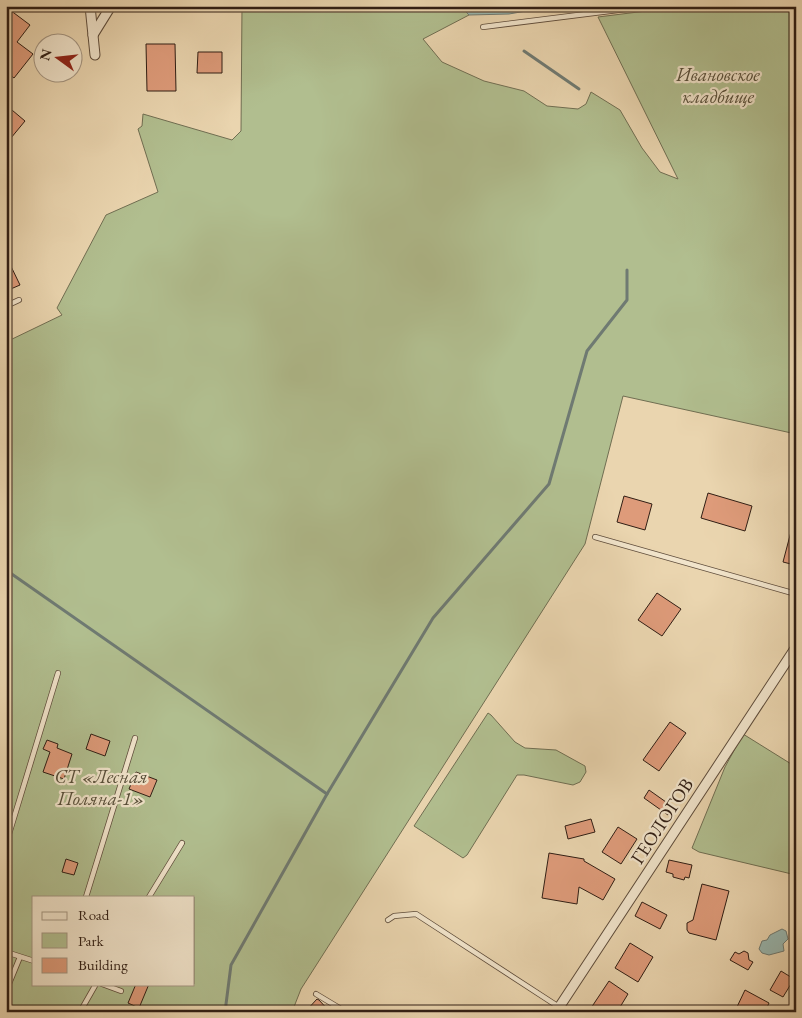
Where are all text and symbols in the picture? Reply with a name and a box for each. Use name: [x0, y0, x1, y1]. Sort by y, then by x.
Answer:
north arrow: [32, 32, 82, 82]
text: N: [35, 46, 56, 62]
park label: Ивановское кладбище: [675, 62, 760, 109]
park label: СТ «Лесная Поляна-1»: [54, 764, 148, 811]
street label: ГЕОЛОГОВ: [625, 773, 699, 869]
legend: [32, 896, 195, 986]
text: Road: [78, 905, 110, 924]
text: Park: [78, 931, 105, 950]
text: Building: [78, 955, 128, 974]

